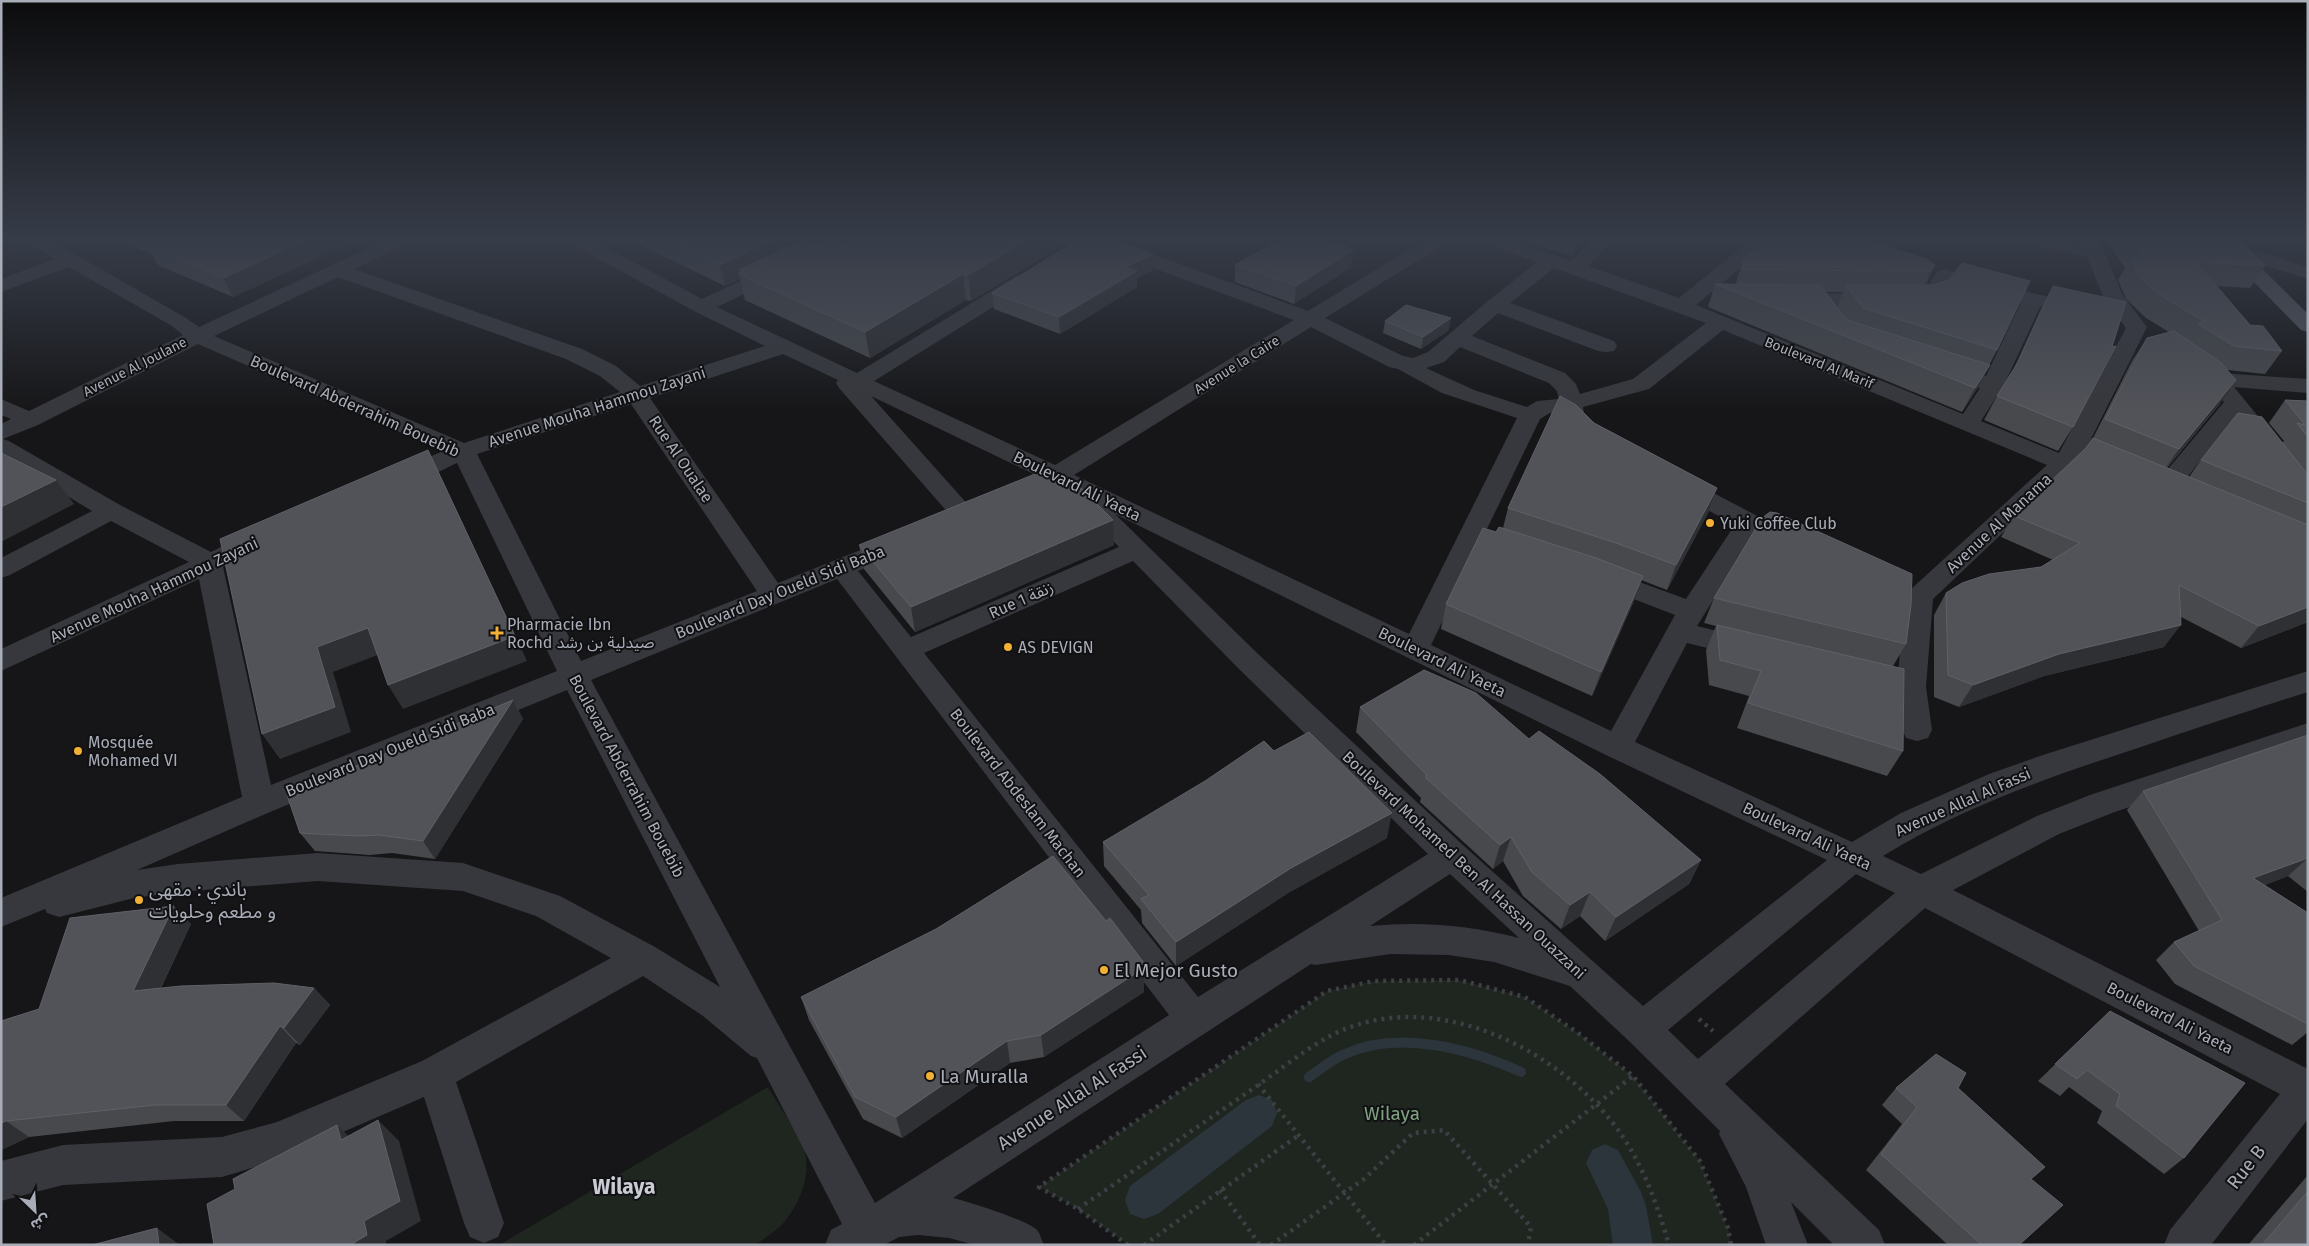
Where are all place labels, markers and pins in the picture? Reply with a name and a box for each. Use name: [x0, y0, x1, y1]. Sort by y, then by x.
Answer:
place label: Yuki Coffee Club: [1720, 514, 1837, 533]
marker: Yuki Coffee Club: [1704, 517, 1716, 529]
place label: Pharmacie Ibn Rochd صيدلية بن رشد: [507, 615, 654, 652]
marker: Pharmacie Ibn Rochd صيدلية بن رشد: [491, 627, 503, 639]
place label: AS DEVIGN: [1018, 638, 1094, 657]
marker: AS DEVIGN: [1002, 641, 1014, 653]
place label: Mosquée Mohamed VI: [88, 733, 178, 770]
marker: Mosquée Mohamed VI: [72, 745, 84, 757]
place label: باندي : مقهى و مطعم وحلويات: [149, 878, 276, 926]
marker: باندي : مقهى و مطعم وحلويات: [133, 894, 145, 906]
place label: El Mejor Gusto: [1114, 959, 1238, 982]
marker: El Mejor Gusto: [1098, 964, 1110, 976]
place label: La Muralla: [940, 1065, 1029, 1088]
marker: La Muralla: [924, 1070, 936, 1082]

